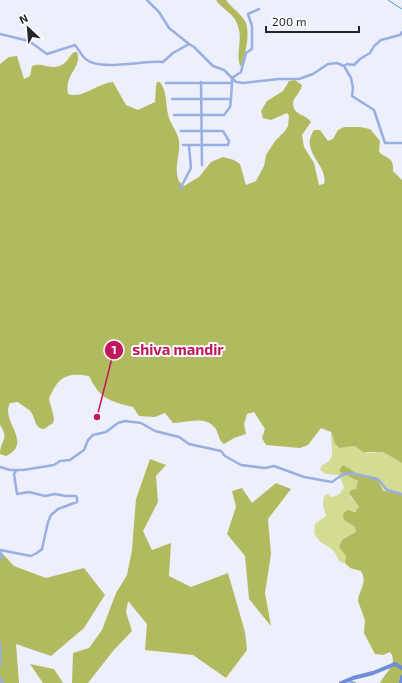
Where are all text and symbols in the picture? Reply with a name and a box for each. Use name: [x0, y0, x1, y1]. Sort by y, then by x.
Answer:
north arrow: [8, 8, 48, 48]
scale bar: [266, 8, 359, 34]
text: N: [17, 11, 30, 26]
text: 200 m: [272, 14, 306, 28]
callout: shiva mandir: [104, 337, 231, 364]
text: shiva mandir: [132, 340, 224, 358]
text: 1: [111, 342, 117, 356]

